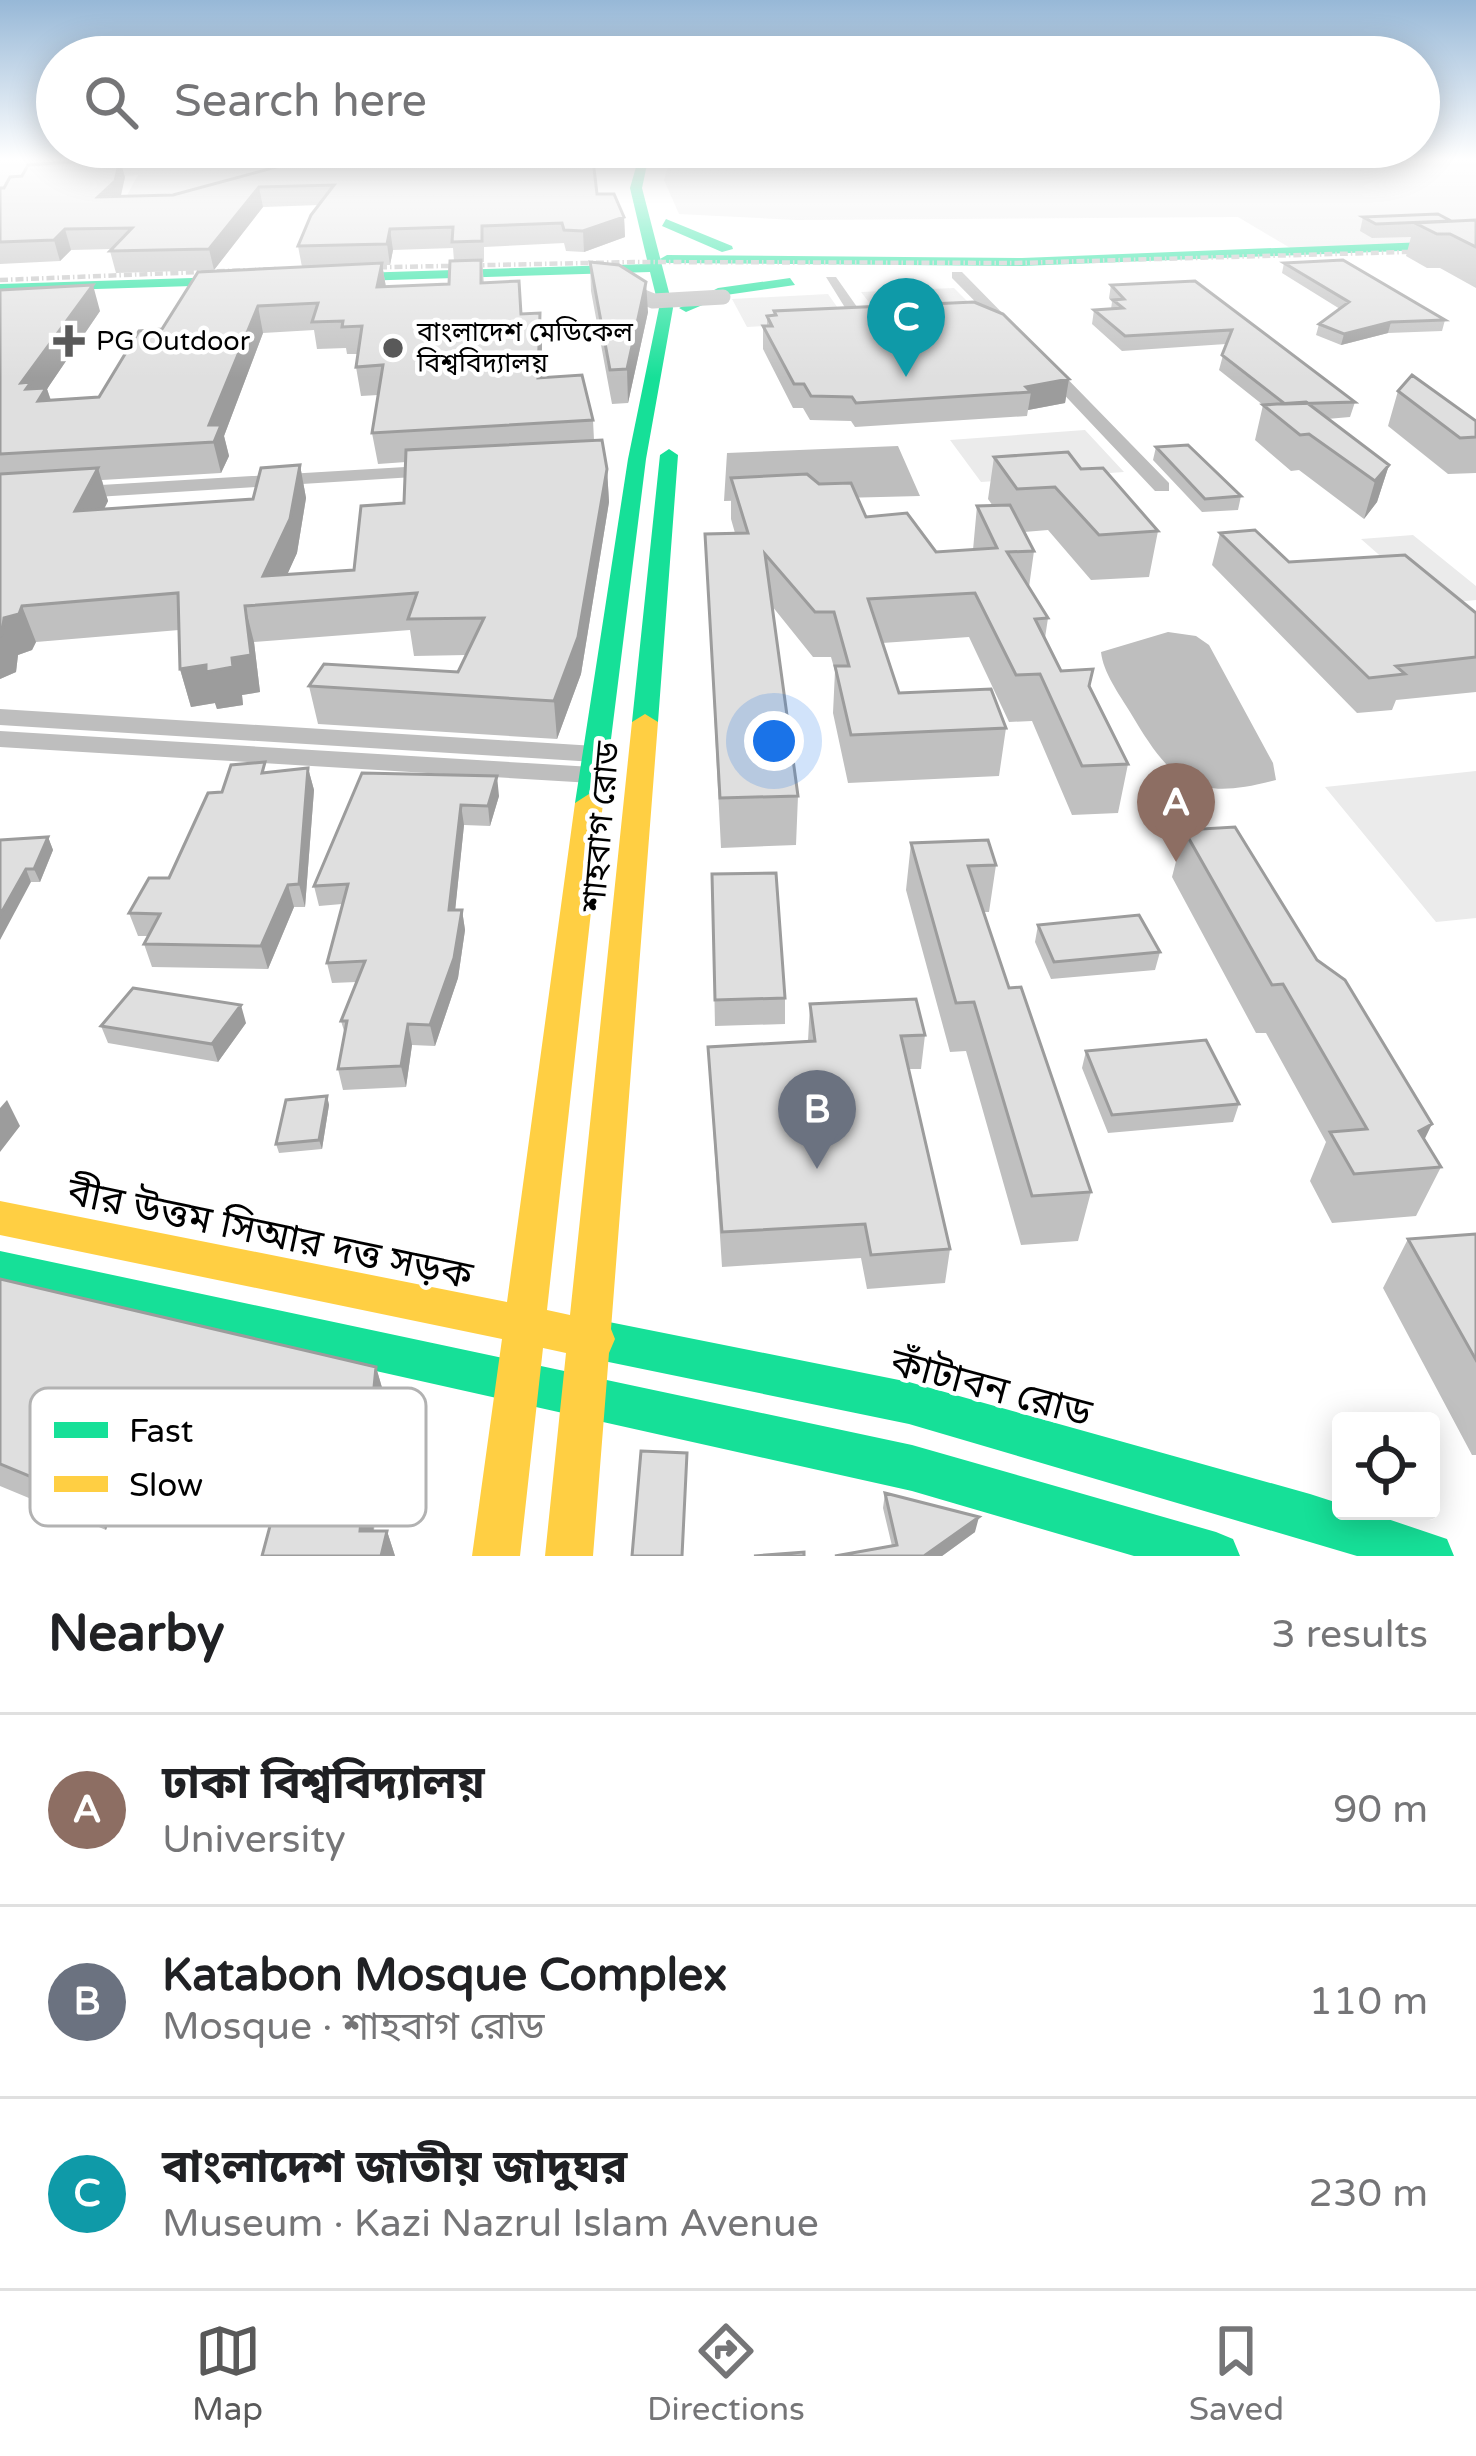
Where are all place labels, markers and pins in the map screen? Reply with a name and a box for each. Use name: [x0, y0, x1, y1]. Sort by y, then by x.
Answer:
pin: C: [867, 278, 945, 377]
place label: বাংলাদেশ মেডিকেল বিশ্ববিদ্যালয়: [416, 316, 633, 380]
marker: PG Outdoor: [53, 325, 85, 357]
place label: PG Outdoor: [96, 325, 251, 358]
marker: বাংলাদেশ মেডিকেল বিশ্ববিদ্যালয়: [380, 335, 406, 361]
pin: A: [1137, 763, 1215, 862]
pin: B: [778, 1070, 856, 1169]

